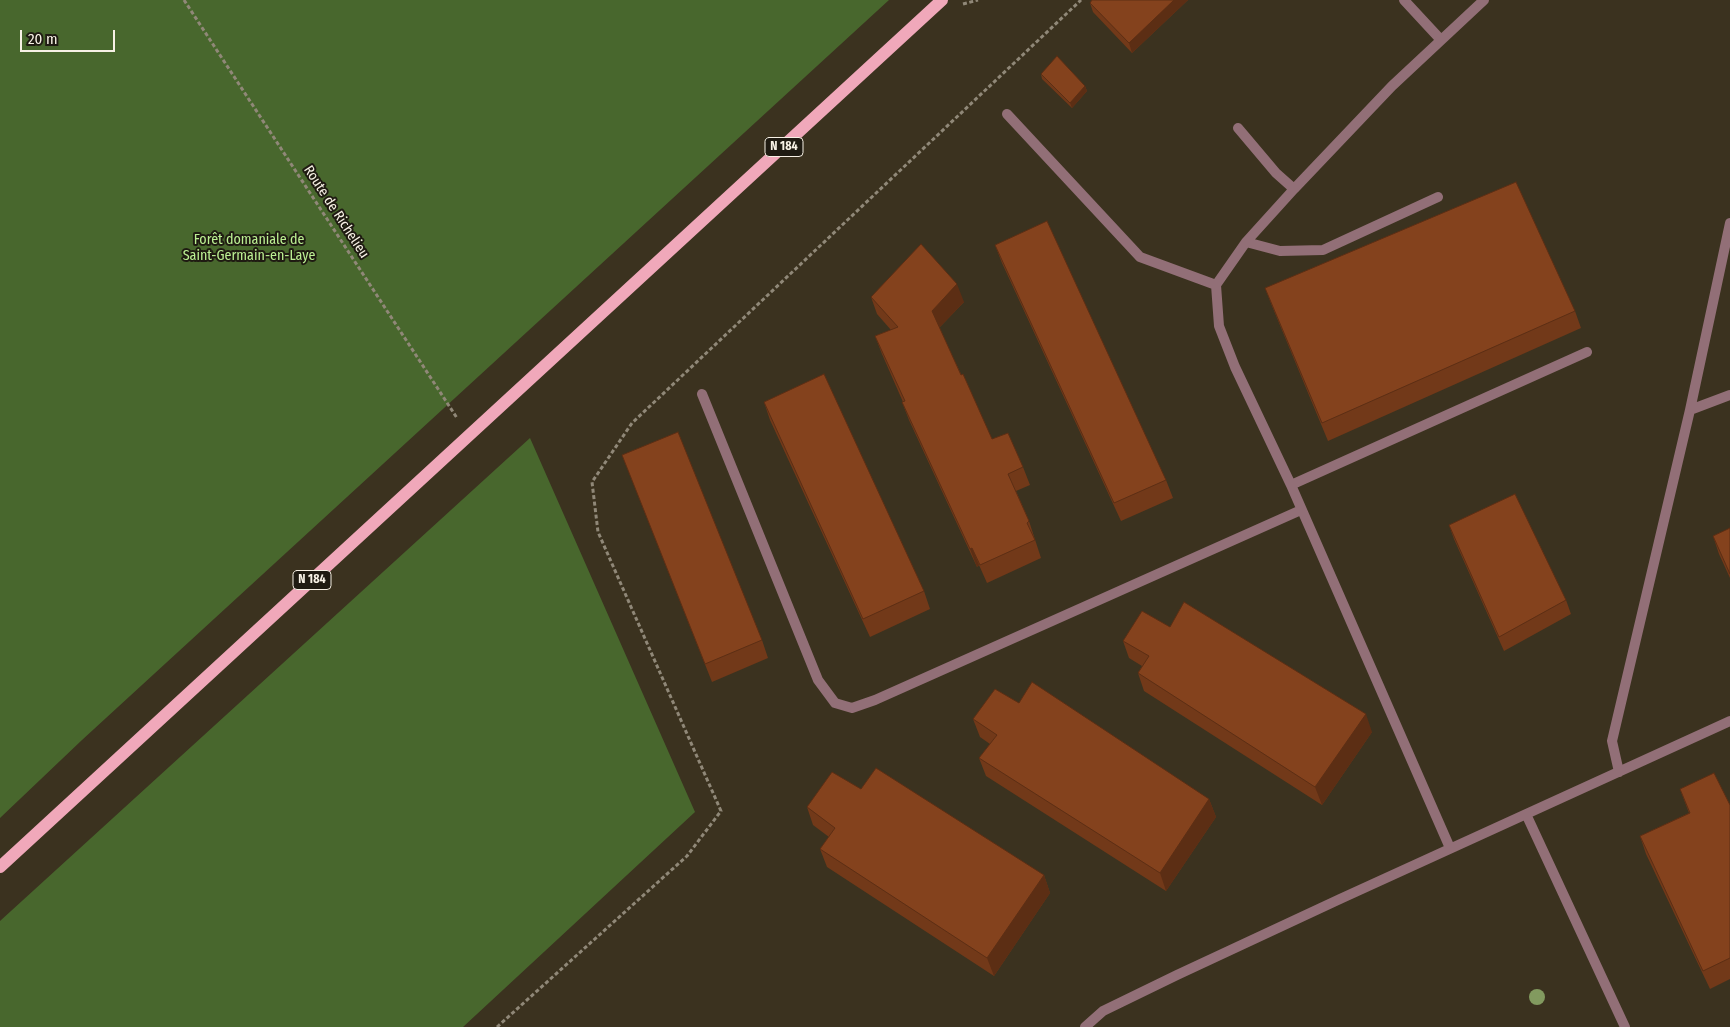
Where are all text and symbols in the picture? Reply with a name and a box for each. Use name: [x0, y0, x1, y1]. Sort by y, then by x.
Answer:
scale bar: [22, 20, 118, 52]
text: 20 m: [28, 30, 58, 48]
road number: N 184: [765, 138, 803, 156]
street label: Route de Richelieu: [300, 162, 372, 262]
park label: Forêt domaniale de Saint-Germain-en-Laye: [183, 232, 315, 264]
road number: N 184: [293, 570, 331, 590]

